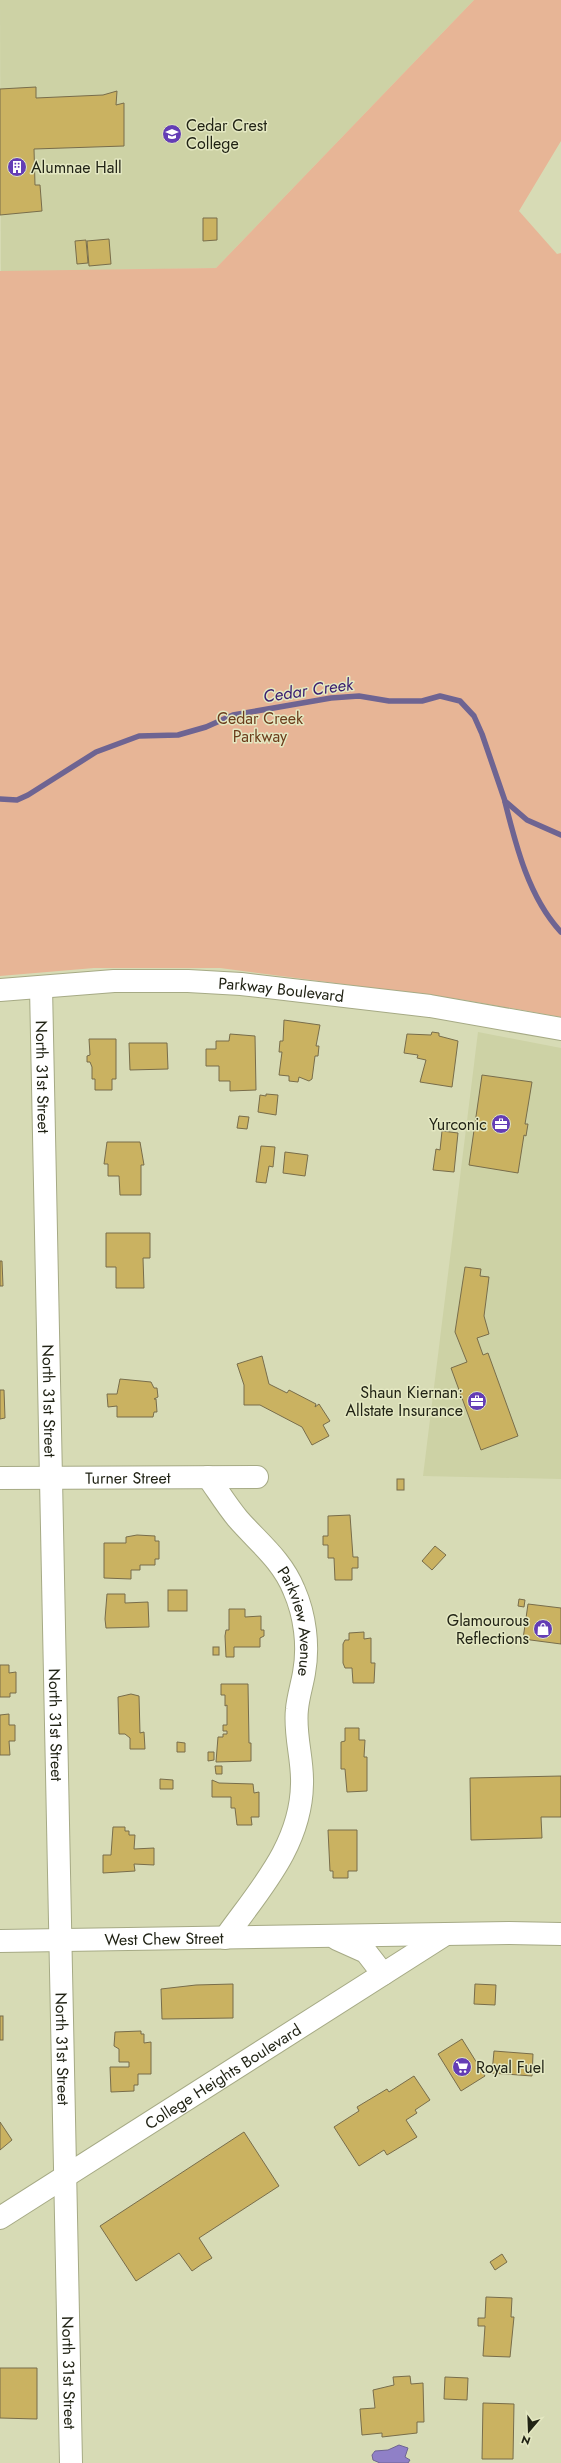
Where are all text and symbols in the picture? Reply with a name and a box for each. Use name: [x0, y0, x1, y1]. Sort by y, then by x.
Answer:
place label: Cedar Crest College: [186, 114, 267, 155]
school or university icon: Cedar Crest College: [161, 123, 183, 145]
building icon: Alumnae Hall: [6, 156, 28, 178]
place label: Alumnae Hall: [31, 156, 122, 179]
water label: Cedar Creek: [262, 672, 355, 708]
park label: Cedar Creek Parkway: [217, 707, 304, 748]
street label: Parkway Boulevard: [218, 971, 345, 1007]
street label: North 31st Street: [30, 1020, 55, 1134]
place label: Yurconic: [429, 1113, 487, 1136]
office icon: Yurconic: [490, 1113, 512, 1135]
street label: North 31st Street: [37, 1344, 62, 1458]
place label: Shaun Kiernan: Allstate Insurance: [346, 1381, 463, 1422]
office icon: Shaun Kiernan: Allstate Insurance: [466, 1390, 488, 1412]
street label: Turner Street: [85, 1466, 171, 1489]
street label: Parkview Avenue: [272, 1561, 318, 1678]
place label: Glamourous Reflections: [447, 1609, 529, 1650]
shop icon: Glamourous Reflections: [532, 1618, 554, 1640]
street label: North 31st Street: [43, 1668, 69, 1782]
street label: West Chew Street: [104, 1926, 224, 1951]
street label: North 31st Street: [50, 1992, 75, 2106]
street label: College Heights Boulevard: [140, 2018, 305, 2135]
supermarket icon: Royal Fuel: [451, 2056, 473, 2078]
place label: Royal Fuel: [476, 2056, 545, 2079]
street label: North 31st Street: [57, 2316, 82, 2430]
north arrow: [509, 2411, 549, 2451]
text: N: [519, 2431, 532, 2449]

